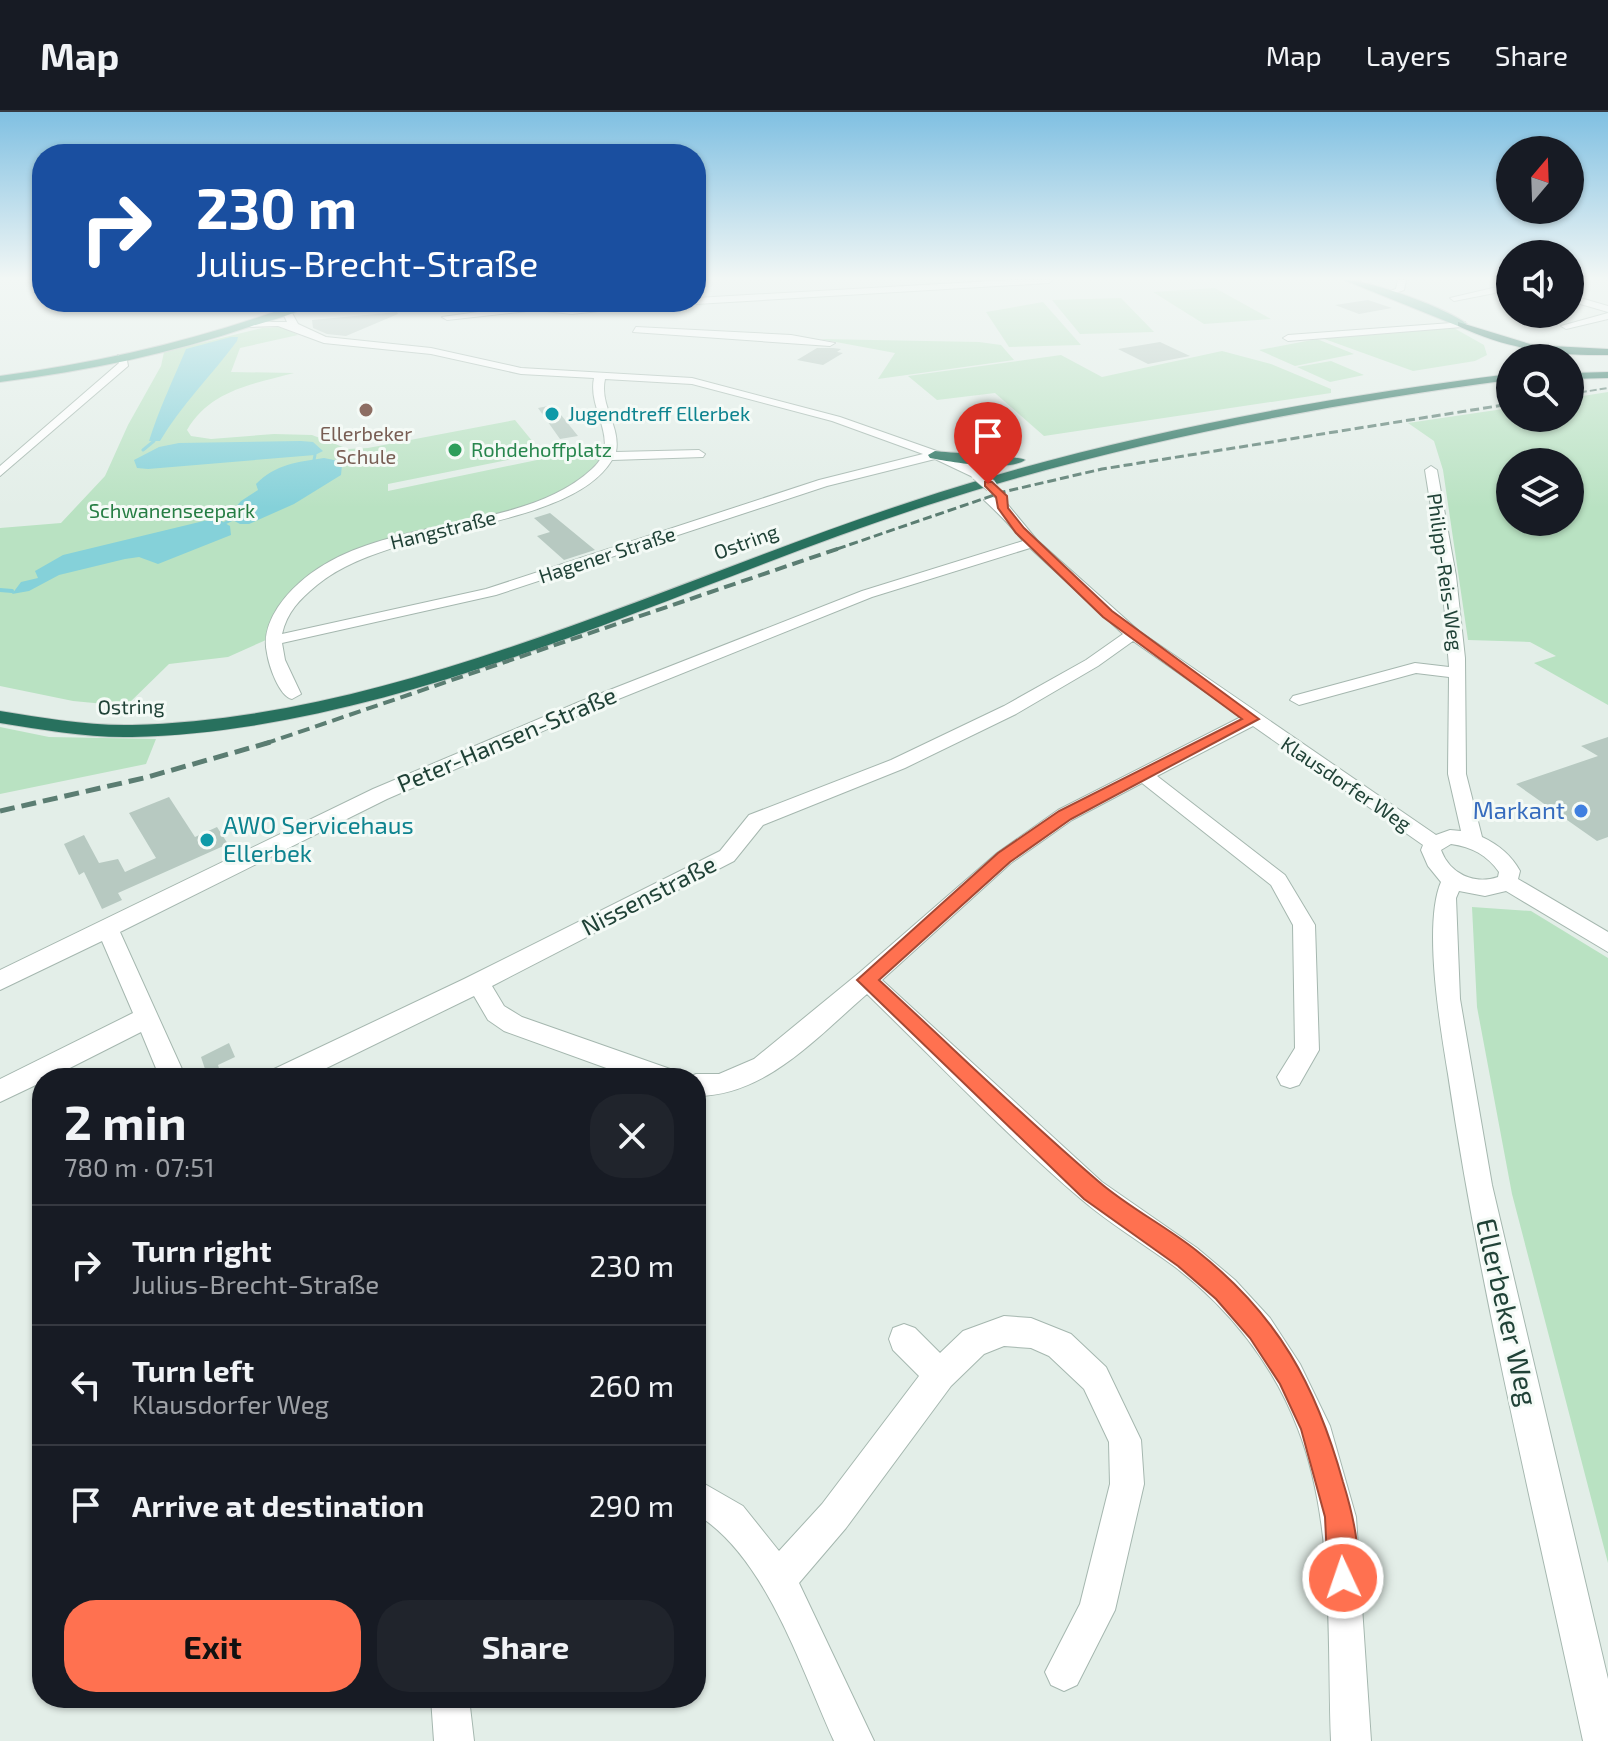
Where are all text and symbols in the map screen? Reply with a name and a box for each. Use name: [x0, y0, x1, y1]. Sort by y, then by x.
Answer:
text: Map: [40, 32, 119, 78]
text: Map: [1266, 38, 1322, 72]
text: Layers: [1366, 38, 1451, 72]
text: Share: [1495, 38, 1568, 72]
north arrow: [1496, 136, 1584, 224]
map controls: [1496, 136, 1584, 536]
text: 230 m: [196, 173, 357, 240]
icon: right: [64, 176, 168, 280]
button: sound: [1496, 240, 1584, 328]
text: Julius-Brecht-Straße: [196, 241, 538, 284]
button: search: [1496, 344, 1584, 432]
marker: Ellerbeker Schule: [357, 401, 375, 419]
place label: Jugendtreff Ellerbek: [568, 401, 750, 425]
pin: [954, 402, 1022, 484]
marker: Jugendtreff Ellerbek: [543, 405, 561, 423]
icon: arrive: [966, 414, 1010, 458]
place label: Ellerbeker Schule: [320, 421, 412, 468]
place label: Rohdehoffplatz: [471, 437, 612, 461]
marker: Rohdehoffplatz: [446, 441, 464, 459]
button: layers: [1496, 448, 1584, 536]
street label: Philipp-Reis-Weg: [1423, 492, 1469, 652]
park label: Schwanenseepark: [89, 498, 255, 522]
street label: Hangstraße: [387, 504, 498, 554]
street label: Ostring: [710, 518, 781, 564]
street label: Hagener Straße: [535, 521, 678, 587]
street label: Peter-Hansen-Straße: [392, 679, 620, 798]
street label: Ostring: [97, 693, 165, 719]
street label: Klausdorfer Weg: [1277, 731, 1416, 836]
place label: Markant: [1473, 795, 1565, 824]
marker: Markant: [1572, 802, 1590, 820]
place label: AWO Servicehaus Ellerbek: [223, 810, 414, 867]
marker: AWO Servicehaus Ellerbek: [198, 831, 216, 849]
street label: Nissenstraße: [576, 848, 721, 941]
text: 2 min: [64, 1092, 187, 1150]
button: close: [590, 1094, 674, 1178]
text: 780 m · 07:51: [64, 1151, 215, 1182]
street label: Ellerbeker Weg: [1470, 1215, 1546, 1409]
text: Turn right: [132, 1232, 272, 1268]
icon: right: [64, 1243, 108, 1287]
text: 230 m: [589, 1247, 674, 1283]
text: Julius-Brecht-Straße: [132, 1268, 379, 1299]
text: Turn left: [132, 1352, 254, 1388]
icon: left: [64, 1363, 108, 1407]
text: 260 m: [589, 1367, 674, 1403]
text: Klausdorfer Weg: [132, 1388, 329, 1419]
icon: arrive: [64, 1483, 108, 1527]
text: Arrive at destination: [132, 1487, 424, 1523]
text: 290 m: [589, 1487, 674, 1523]
position arrow: [1301, 1536, 1385, 1620]
button: Exit: [64, 1600, 361, 1692]
button: Share: [377, 1600, 674, 1692]

